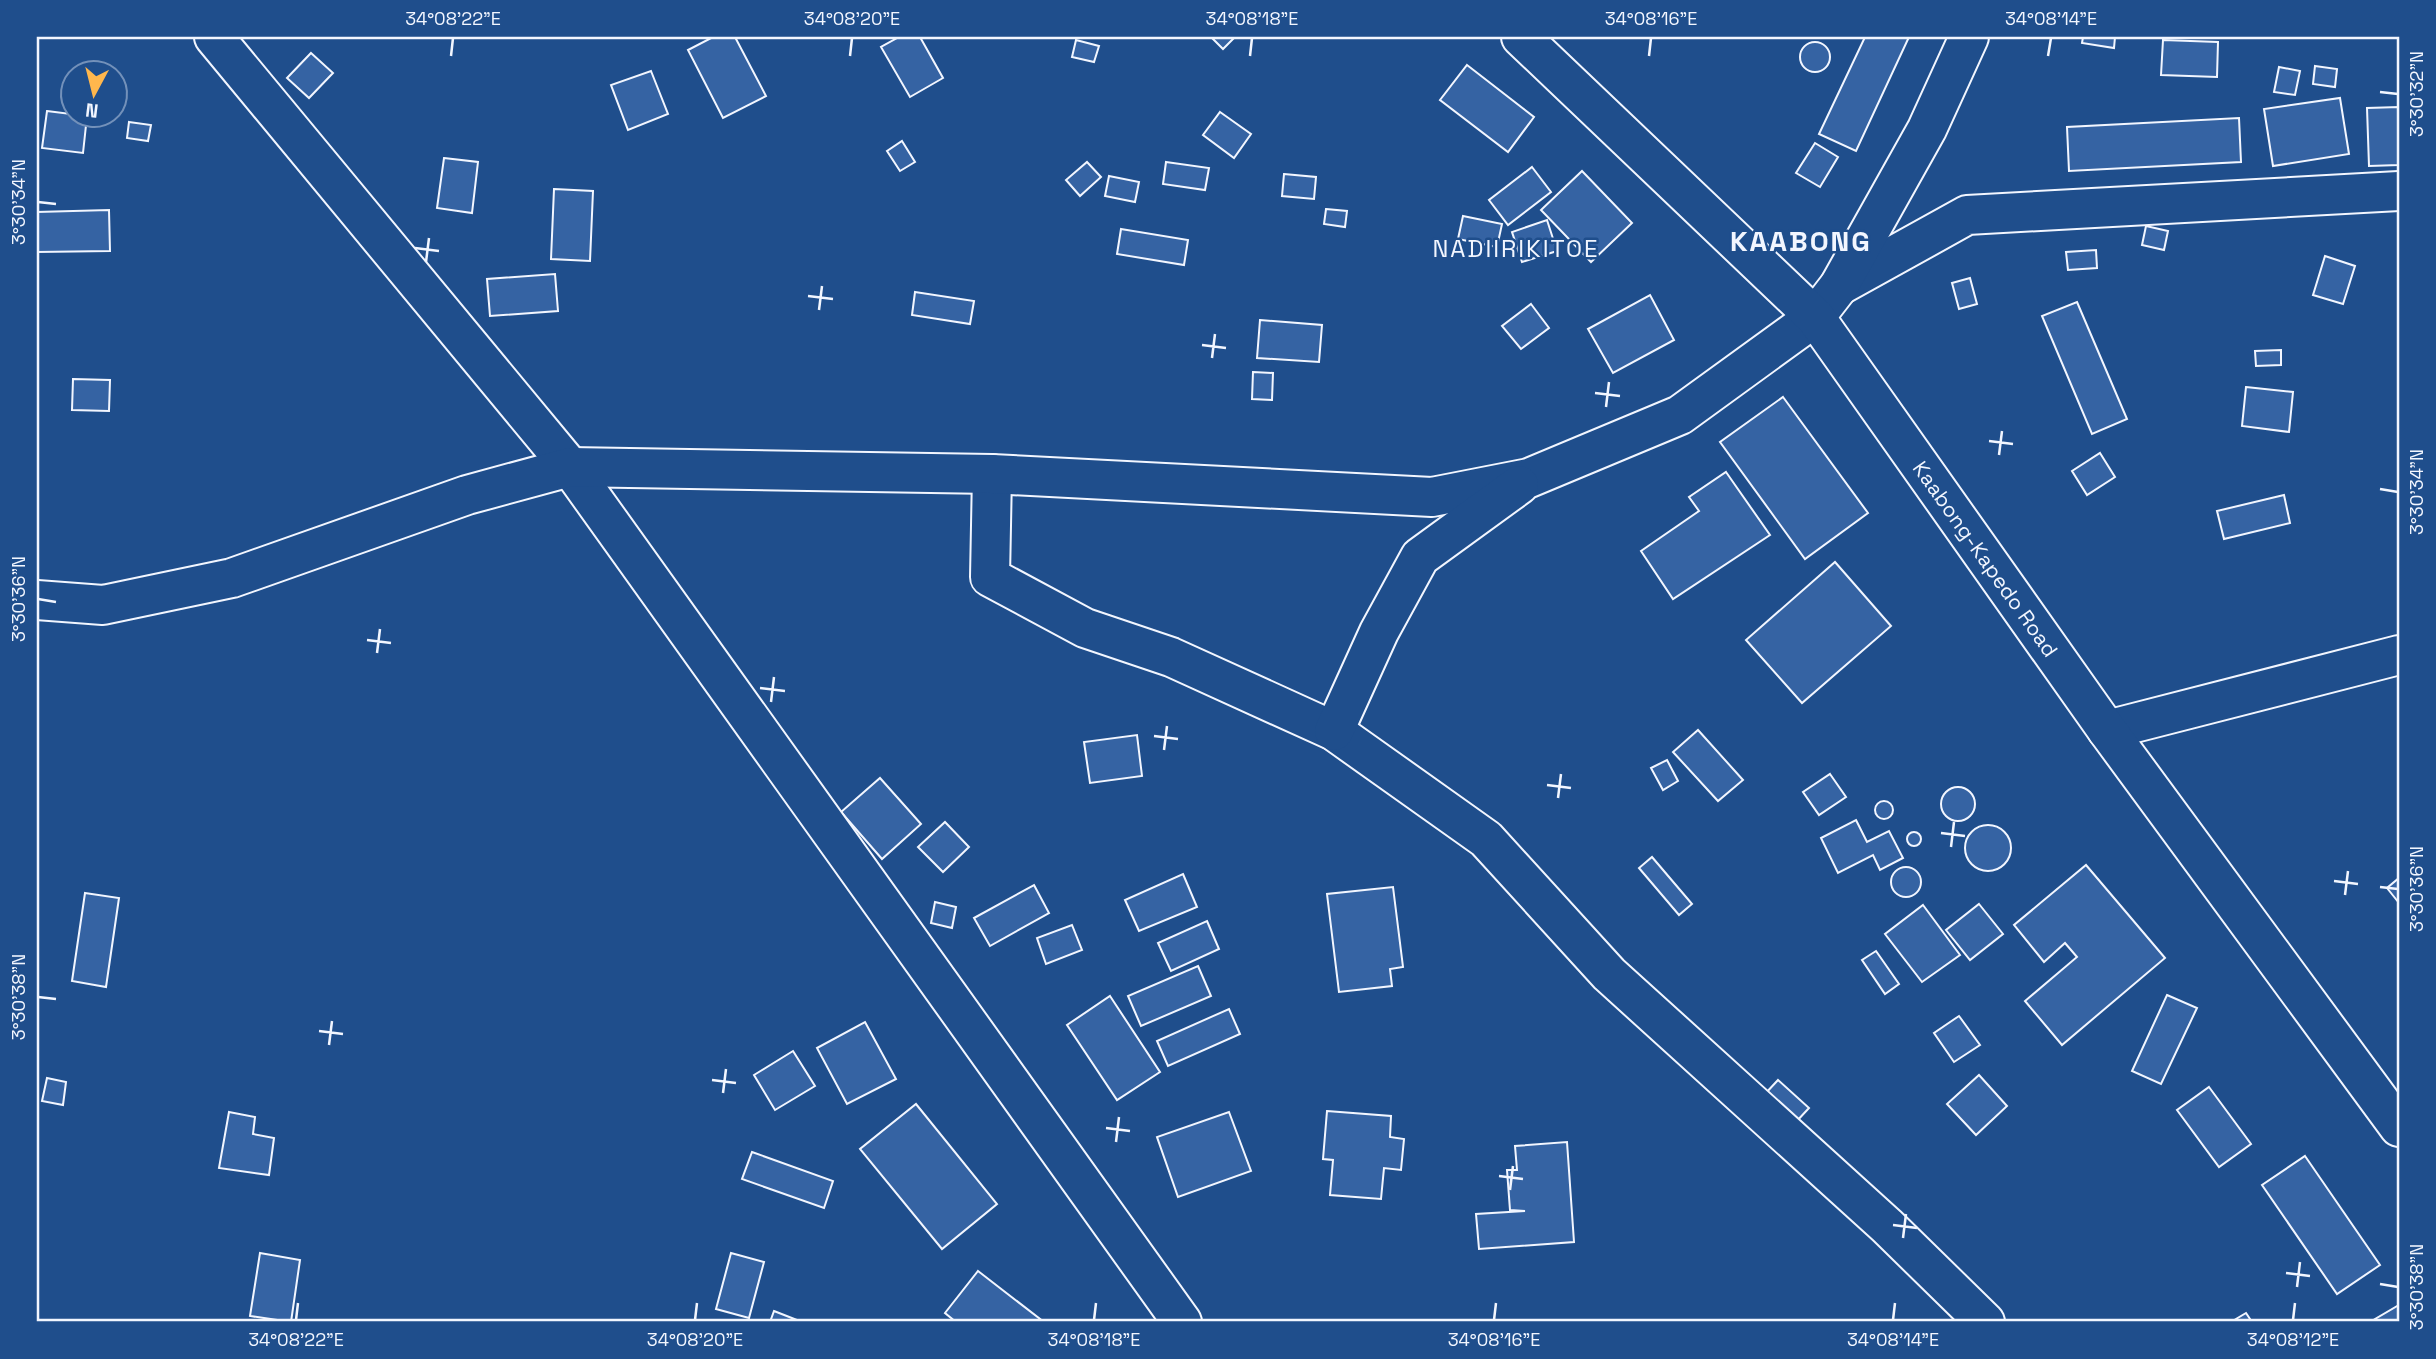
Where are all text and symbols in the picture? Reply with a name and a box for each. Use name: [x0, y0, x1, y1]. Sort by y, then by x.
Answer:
text: 34°08'22"E: [405, 7, 501, 30]
text: 34°08'20"E: [804, 7, 900, 30]
text: 34°08'18"E: [1206, 7, 1298, 30]
text: 34°08'16"E: [1605, 7, 1697, 30]
text: 34°08'14"E: [2005, 7, 2097, 30]
text: 3°30'32"N: [2405, 51, 2428, 137]
north arrow: [60, 60, 130, 130]
text: N: [84, 97, 100, 124]
text: 3°30'34"N: [7, 159, 30, 245]
district label: KAABONG: [1730, 223, 1872, 259]
district label: NADIIRIKITOE: [1432, 233, 1600, 264]
text: 3°30'34"N: [2405, 449, 2428, 535]
street label: Kaabong-Kapedo Road: [1907, 455, 2064, 662]
text: 3°30'36"N: [7, 556, 30, 642]
text: 3°30'36"N: [2405, 846, 2428, 932]
text: 3°30'38"N: [7, 954, 30, 1040]
text: 3°30'38"N: [2405, 1244, 2428, 1330]
text: 34°08'22"E: [248, 1328, 344, 1351]
text: 34°08'20"E: [647, 1328, 743, 1351]
text: 34°08'18"E: [1048, 1328, 1140, 1351]
text: 34°08'16"E: [1448, 1328, 1540, 1351]
text: 34°08'14"E: [1847, 1328, 1939, 1351]
text: 34°08'12"E: [2247, 1328, 2339, 1351]

